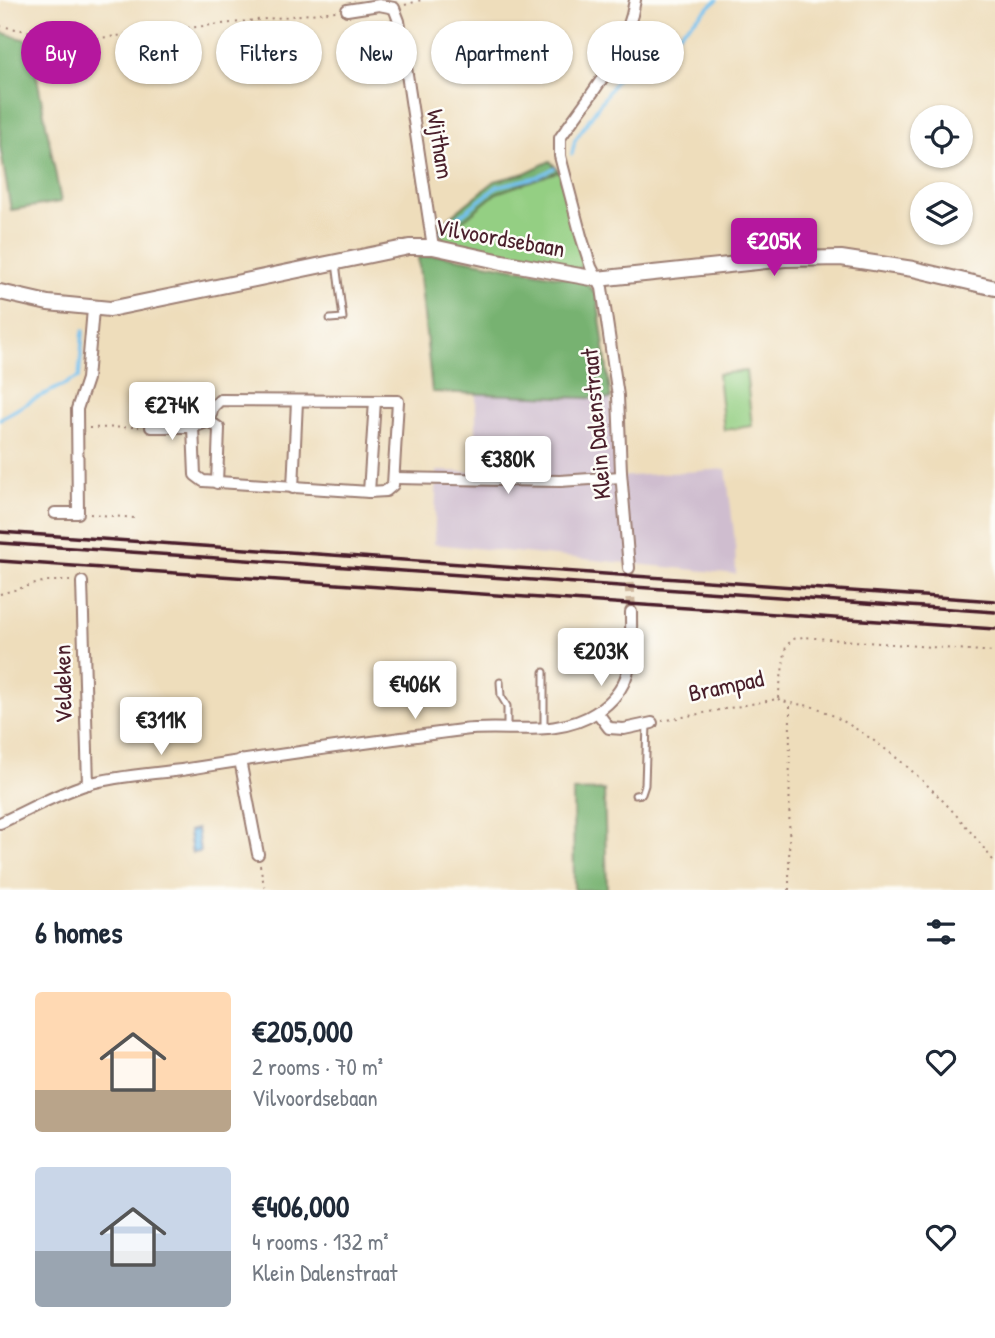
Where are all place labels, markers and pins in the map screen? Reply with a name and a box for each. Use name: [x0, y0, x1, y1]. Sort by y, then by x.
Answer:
pin: €205K: [725, 218, 823, 278]
pin: €274K: [123, 382, 221, 442]
pin: €380K: [459, 436, 557, 496]
pin: €203K: [552, 628, 650, 688]
pin: €406K: [366, 662, 464, 721]
pin: €311K: [112, 698, 210, 757]

